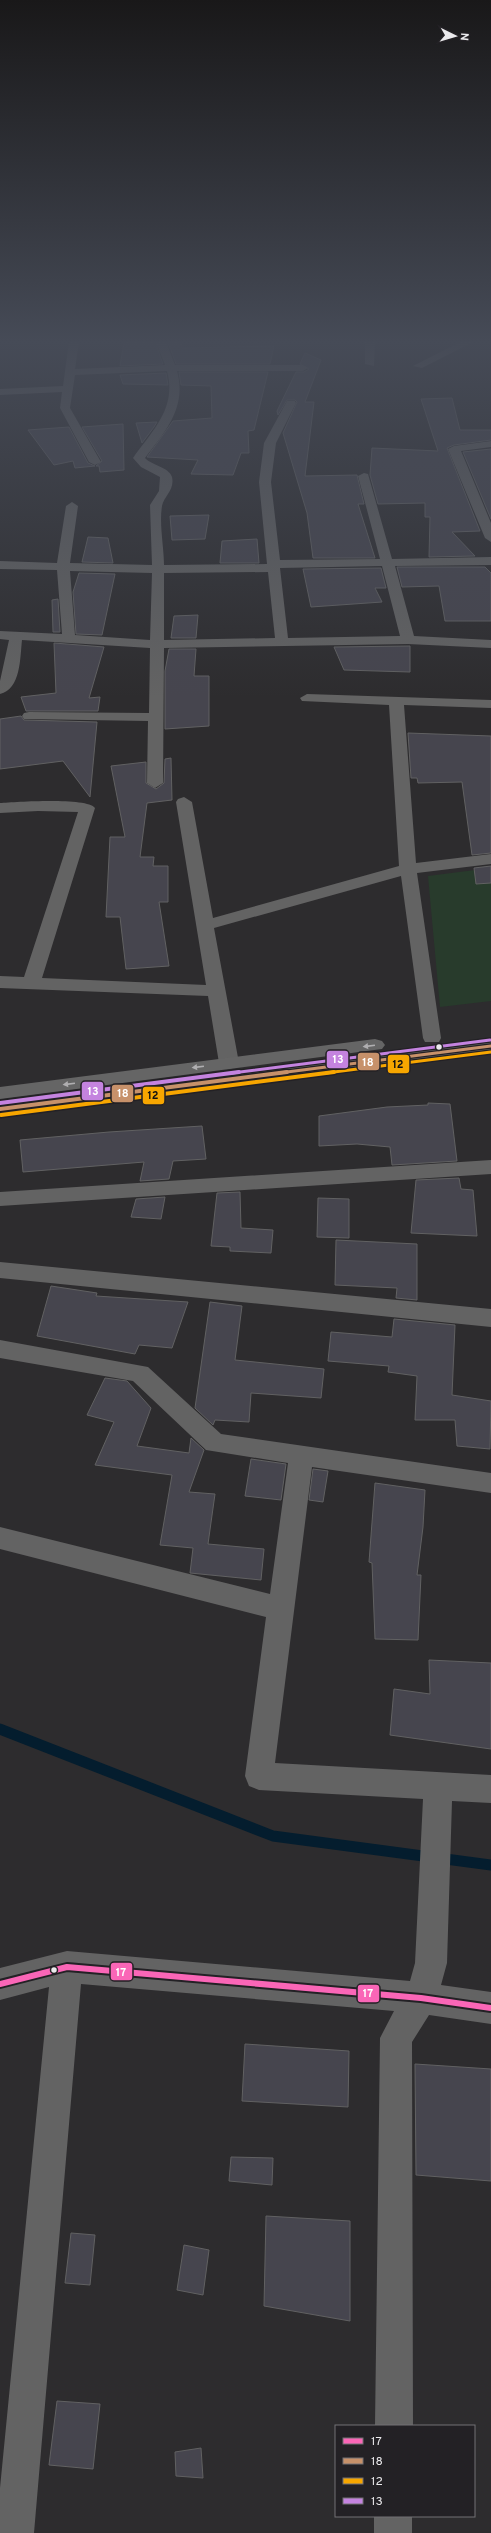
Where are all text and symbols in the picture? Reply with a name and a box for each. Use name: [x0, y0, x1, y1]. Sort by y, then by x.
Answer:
north arrow: [435, 16, 475, 56]
text: N: [457, 32, 471, 41]
unlabelled marker: [434, 1042, 444, 1052]
one-way arrow: [363, 1043, 375, 1049]
line badge: 13: [326, 1050, 349, 1069]
line badge: 18: [357, 1052, 380, 1071]
text: 13: [333, 1053, 344, 1067]
line badge: 12: [387, 1054, 410, 1074]
text: 18: [362, 1056, 374, 1070]
text: 12: [392, 1058, 404, 1072]
one-way arrow: [192, 1064, 204, 1070]
one-way arrow: [63, 1081, 75, 1087]
line badge: 13: [81, 1081, 104, 1101]
line badge: 18: [111, 1084, 134, 1103]
text: 13: [88, 1085, 99, 1099]
line badge: 12: [142, 1086, 165, 1105]
text: 18: [117, 1087, 129, 1101]
text: 12: [147, 1089, 159, 1103]
line badge: 17: [110, 1962, 133, 1981]
unlabelled marker: [49, 1965, 59, 1975]
text: 17: [116, 1966, 126, 1980]
line badge: 17: [357, 1984, 380, 2003]
text: 17: [363, 1987, 373, 2001]
legend: [335, 2425, 475, 2517]
text: 17: [371, 2434, 382, 2450]
text: 18: [371, 2454, 383, 2470]
text: 12: [371, 2474, 383, 2490]
text: 13: [371, 2494, 383, 2510]

